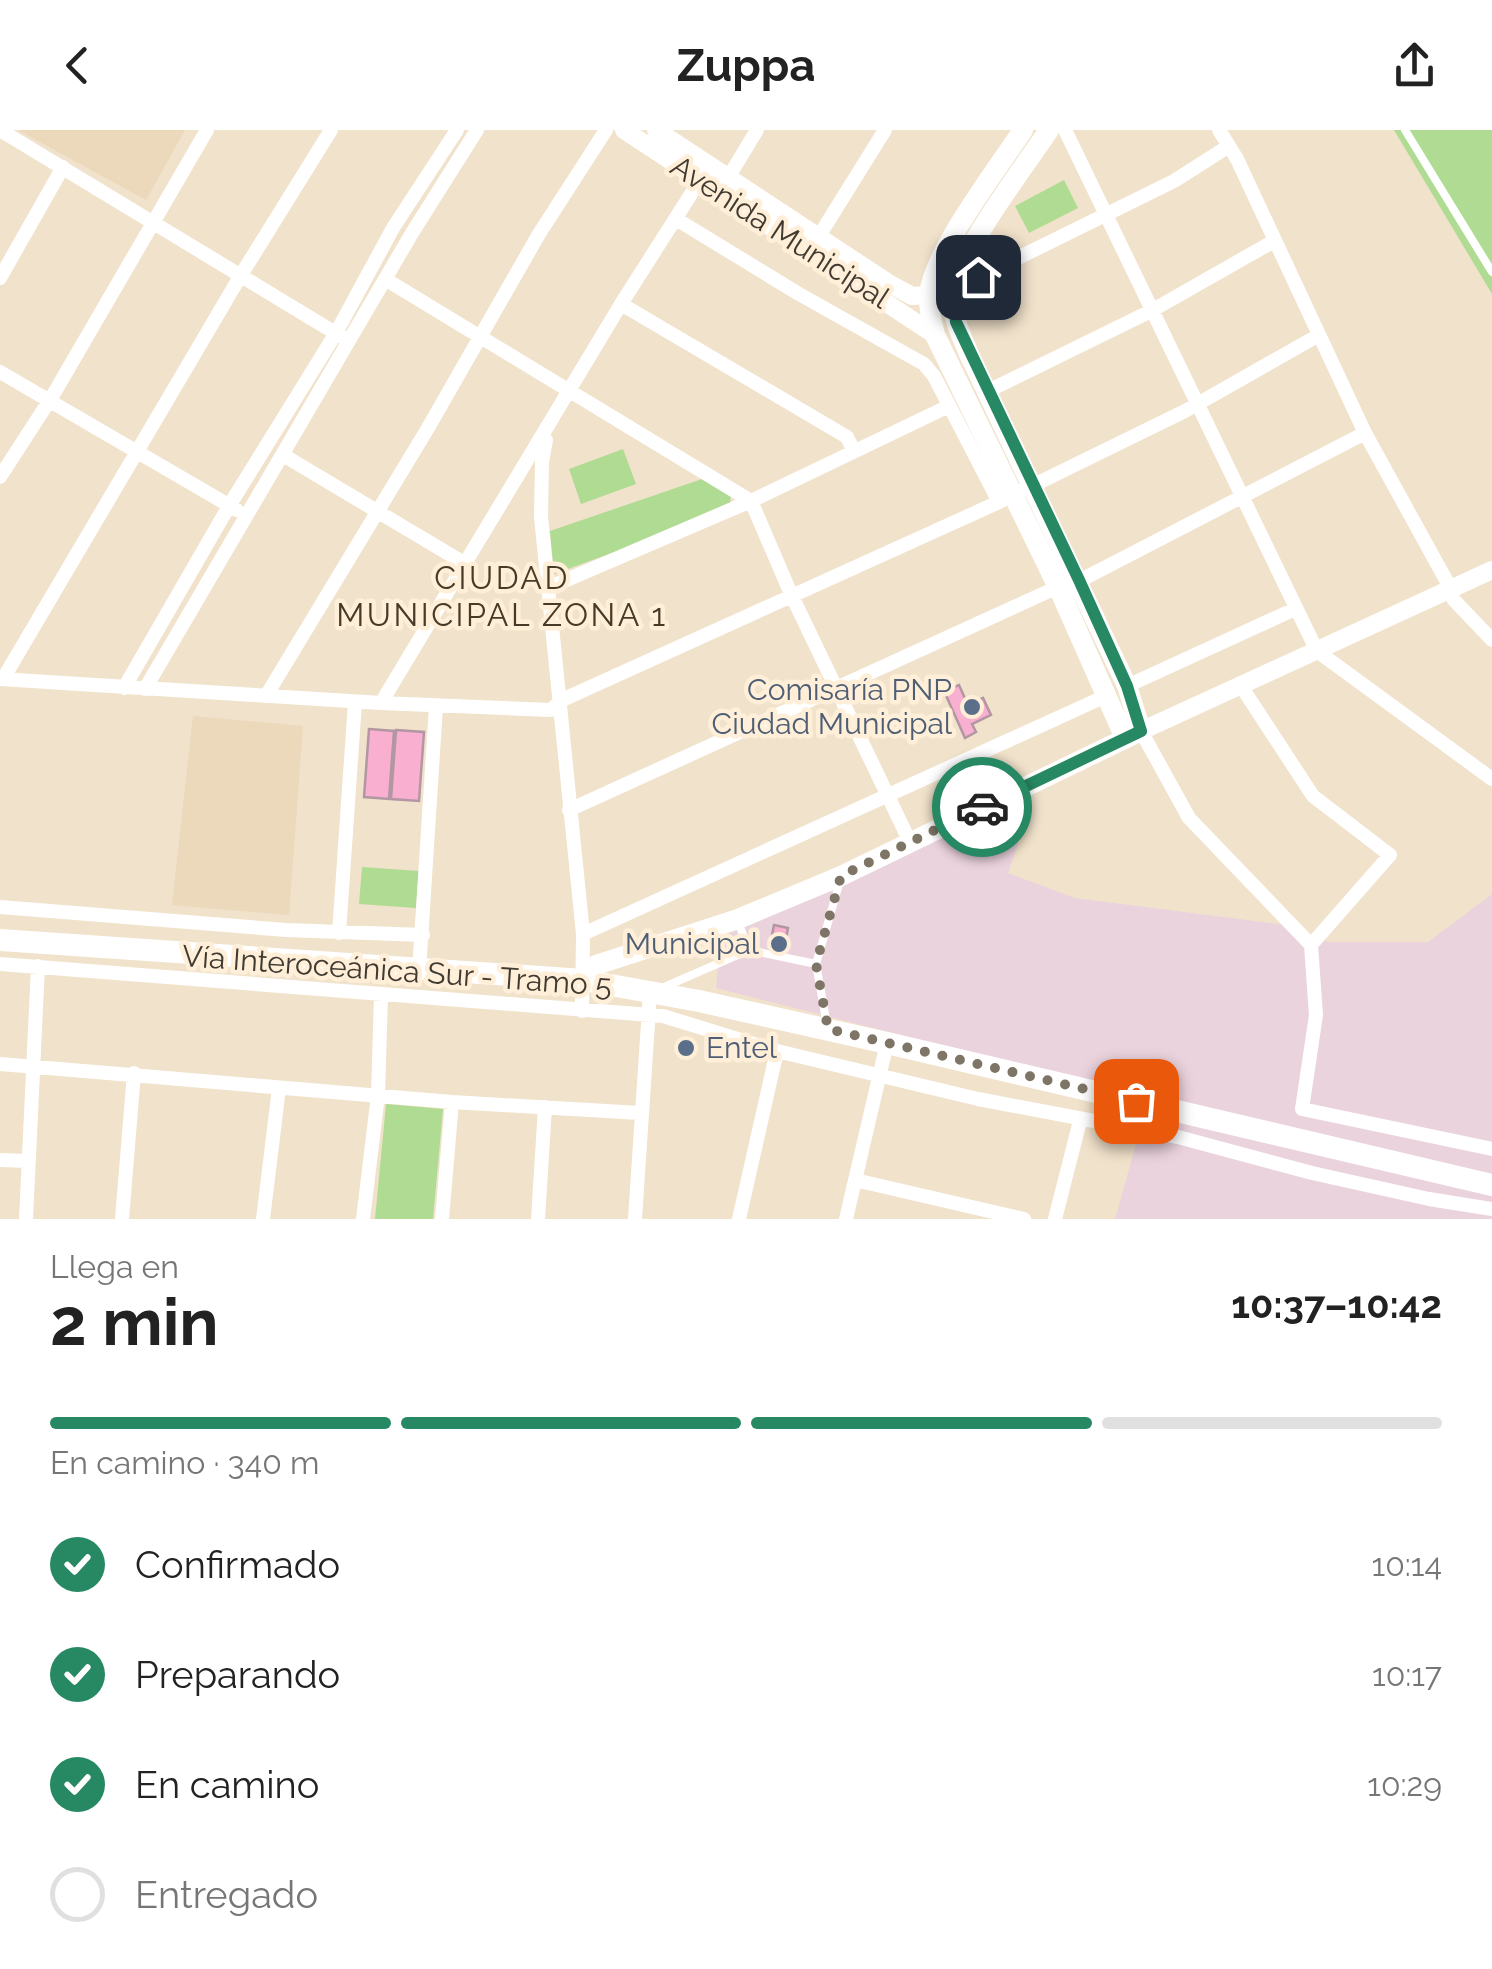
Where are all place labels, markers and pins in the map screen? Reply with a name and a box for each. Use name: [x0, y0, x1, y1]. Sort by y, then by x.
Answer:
pin: [936, 235, 1021, 320]
place label: Comisaría PNP Ciudad Municipal: [712, 672, 953, 741]
marker: Comisaría PNP Ciudad Municipal: [961, 696, 983, 718]
place label: Municipal: [625, 926, 760, 961]
marker: Municipal: [768, 933, 790, 955]
place label: Entel: [706, 1030, 778, 1065]
marker: Entel: [675, 1037, 697, 1059]
pin: [1094, 1059, 1179, 1144]

